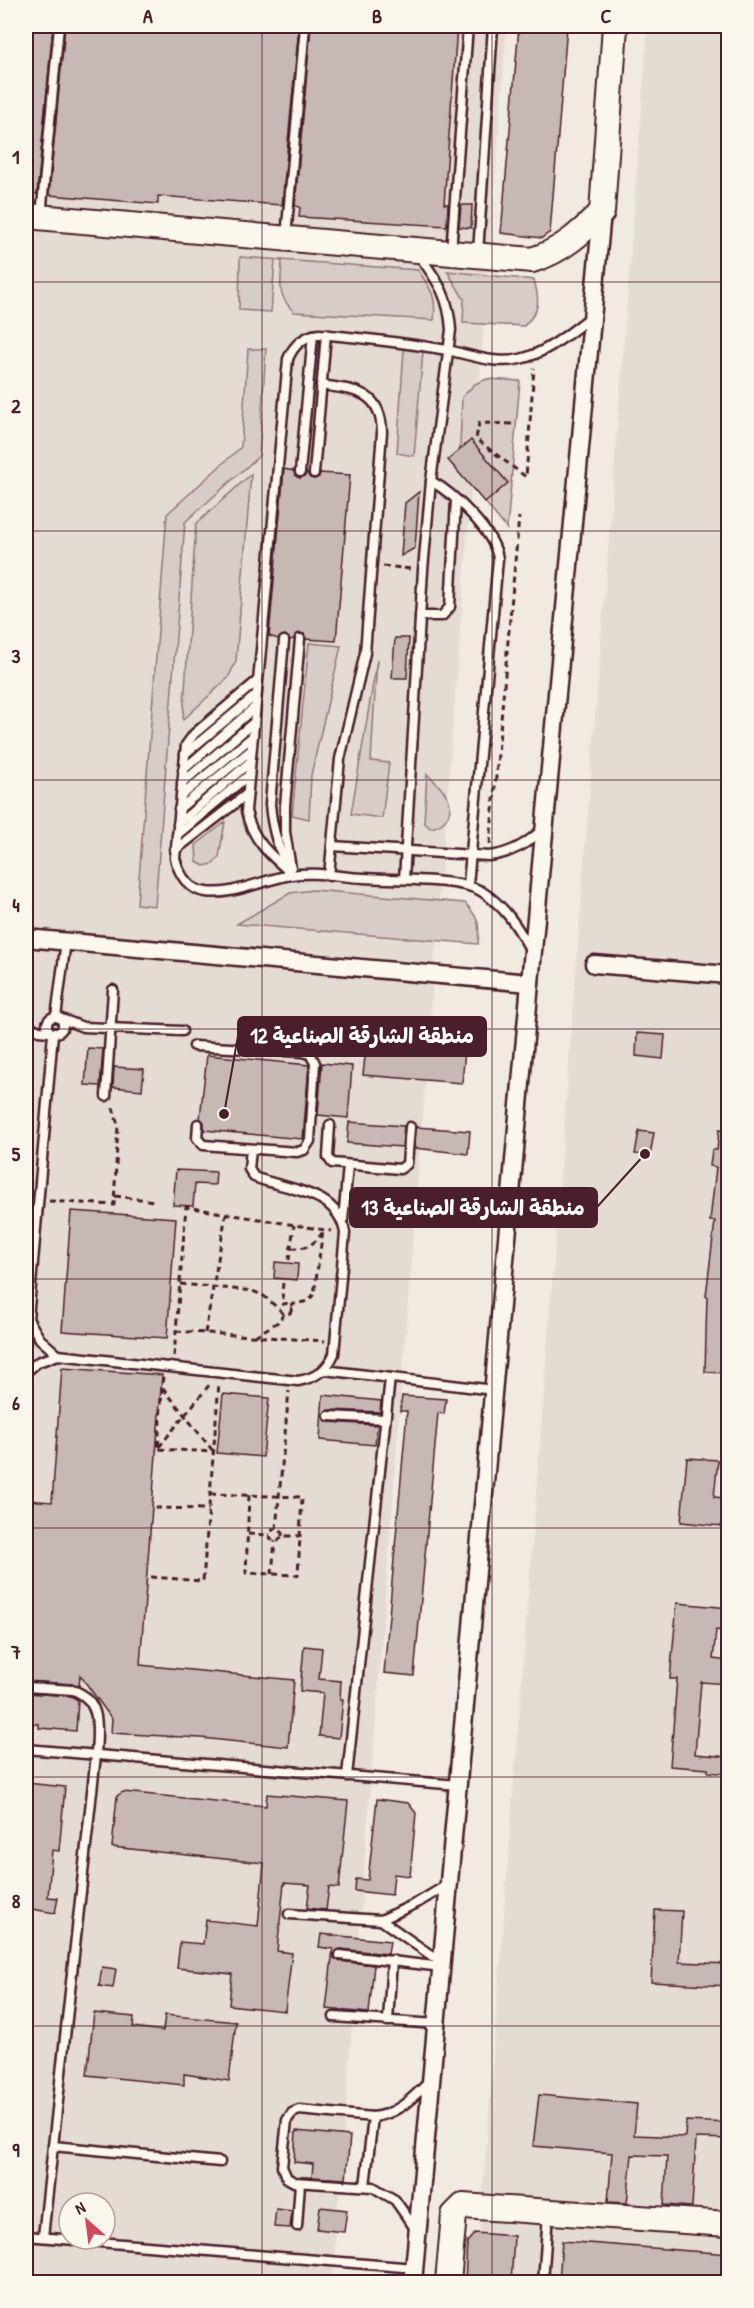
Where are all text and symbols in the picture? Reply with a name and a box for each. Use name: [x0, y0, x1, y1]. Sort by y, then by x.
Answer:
text: A: [143, 2, 153, 29]
text: B: [372, 2, 382, 29]
text: C: [601, 2, 612, 29]
text: 1: [12, 143, 20, 170]
text: 2: [11, 392, 21, 419]
text: 3: [12, 642, 21, 669]
text: 4: [12, 891, 20, 918]
callout: منطقة الشارقة الصناعية 12: [238, 1017, 486, 1056]
text: منطقة الشارقة الصناعية 12: [250, 1021, 474, 1050]
text: 5: [12, 1140, 21, 1167]
callout: منطقة الشارقة الصناعية 13: [350, 1188, 597, 1227]
text: منطقة الشارقة الصناعية 13: [361, 1193, 585, 1222]
text: 6: [12, 1389, 20, 1416]
text: 7: [10, 1638, 21, 1665]
text: 8: [12, 1887, 21, 1914]
text: 9: [12, 2136, 20, 2163]
north arrow: [57, 2191, 117, 2251]
text: N: [71, 2196, 89, 2219]

